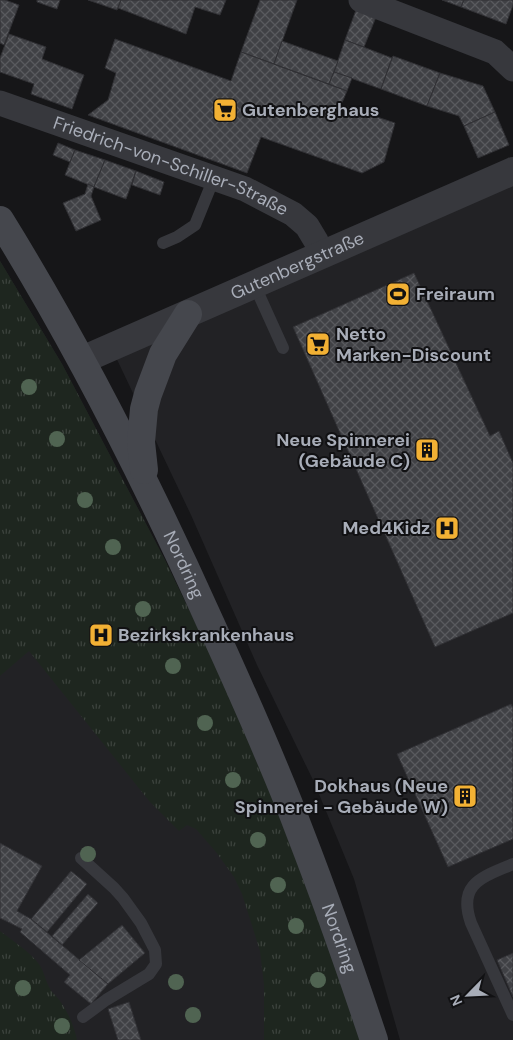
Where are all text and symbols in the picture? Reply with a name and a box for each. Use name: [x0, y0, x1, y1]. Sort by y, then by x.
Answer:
supermarket icon: Gutenberghaus: [212, 97, 238, 123]
place label: Gutenberghaus: [242, 98, 379, 122]
street label: Friedrich-von-Schiller-Straße: [50, 111, 292, 221]
street label: Gutenbergstraße: [227, 226, 368, 305]
sports icon: Freiraum: [385, 281, 411, 307]
place label: Freiraum: [416, 282, 495, 306]
place label: Netto Marken-Discount: [336, 322, 491, 367]
supermarket icon: Netto Marken-Discount: [305, 331, 331, 357]
place label: Neue Spinnerei (Gebäude C): [276, 428, 410, 473]
building icon: Neue Spinnerei (Gebäude C): [414, 437, 440, 463]
hospital icon: Med4Kidz: [434, 515, 460, 541]
place label: Med4Kidz: [342, 516, 430, 540]
street label: Nordring: [158, 527, 210, 603]
hospital icon: Bezirkskrankenhaus: [88, 622, 114, 648]
place label: Bezirkskrankenhaus: [118, 623, 294, 647]
place label: Dokhaus (Neue Spinnerei - Gebäude W): [235, 774, 448, 819]
building icon: Dokhaus (Neue Spinnerei - Gebäude W): [452, 783, 478, 809]
street label: Nordring: [316, 900, 363, 977]
north arrow: [443, 970, 493, 1020]
text: N: [446, 992, 466, 1009]

